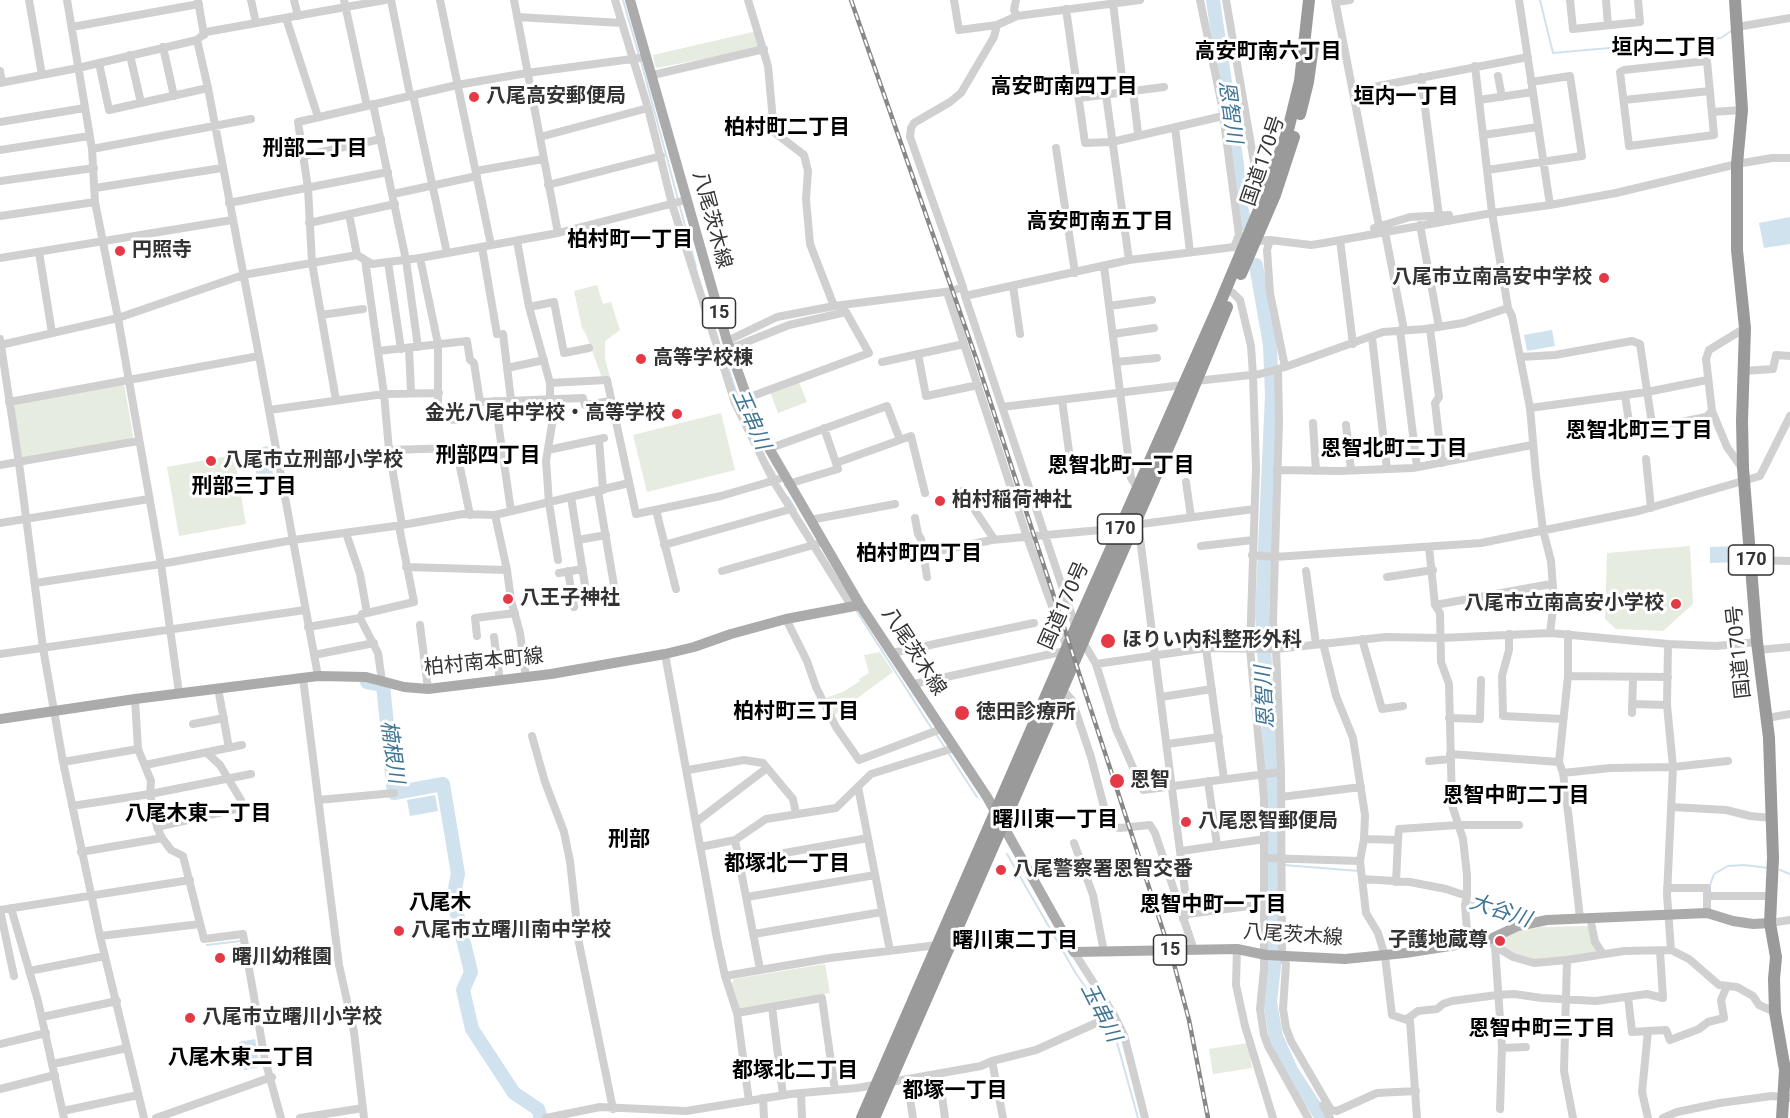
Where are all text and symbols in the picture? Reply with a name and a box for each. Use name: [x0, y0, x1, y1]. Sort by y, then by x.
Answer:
district label: 垣内二丁目: [1612, 36, 1716, 62]
district label: 高安町南六丁目: [1195, 40, 1341, 66]
district label: 高安町南四丁目: [991, 75, 1137, 101]
water label: 恩智川: [1212, 79, 1246, 145]
place label: 八尾高安郵便局: [486, 85, 626, 109]
district label: 垣内一丁目: [1354, 85, 1458, 111]
marker: 八尾高安郵便局: [467, 90, 481, 104]
street label: 国道170号: [1237, 113, 1291, 209]
district label: 柏村町二丁目: [724, 116, 850, 142]
district label: 刑部二丁目: [263, 137, 367, 163]
street label: 八尾茨木線: [686, 169, 736, 271]
district label: 高安町南五丁目: [1027, 210, 1173, 236]
district label: 柏村町一丁目: [567, 228, 693, 254]
place label: 円照寺: [132, 239, 192, 263]
marker: 円照寺: [113, 244, 127, 258]
place label: 八尾市立南高安中学校: [1392, 266, 1592, 290]
marker: 八尾市立南高安中学校: [1597, 271, 1611, 285]
road number: 15: [702, 298, 736, 328]
place label: 高等学校棟: [653, 347, 753, 371]
marker: 高等学校棟: [634, 352, 648, 366]
water label: 玉串川: [726, 386, 774, 454]
place label: 金光八尾中学校・高等学校: [425, 402, 665, 426]
marker: 金光八尾中学校・高等学校: [670, 407, 684, 421]
district label: 恩智北町三丁目: [1566, 419, 1712, 445]
district label: 恩智北町二丁目: [1321, 437, 1467, 463]
district label: 刑部四丁目: [436, 444, 540, 470]
place label: 八尾市立刑部小学校: [223, 449, 403, 473]
marker: 八尾市立刑部小学校: [204, 454, 218, 468]
district label: 恩智北町一丁目: [1048, 454, 1194, 480]
district label: 刑部三丁目: [192, 475, 296, 501]
place label: 柏村稲荷神社: [952, 489, 1072, 513]
marker: 柏村稲荷神社: [933, 494, 947, 508]
road number: 170: [1098, 514, 1142, 544]
district label: 柏村町四丁目: [856, 542, 982, 568]
road number: 170: [1728, 545, 1774, 575]
street label: 国道170号: [1035, 558, 1095, 654]
place label: 八王子神社: [520, 587, 620, 611]
marker: 八王子神社: [501, 592, 515, 606]
place label: 八尾市立南高安小学校: [1464, 592, 1664, 616]
marker: 八尾市立南高安小学校: [1669, 597, 1683, 611]
street label: 八尾茨木線: [876, 604, 950, 700]
street label: 国道170号: [1723, 604, 1757, 700]
place label: ほりい内科整形外科: [1122, 629, 1302, 653]
marker: ほりい内科整形外科: [1099, 632, 1117, 650]
street label: 柏村南本町線: [423, 645, 545, 681]
water label: 恩智川: [1252, 665, 1280, 729]
district label: 柏村町三丁目: [733, 700, 859, 726]
place label: 徳田診療所: [976, 701, 1076, 725]
marker: 徳田診療所: [953, 704, 971, 722]
water label: 楠根川: [374, 719, 408, 785]
place label: 恩智: [1130, 769, 1170, 793]
marker: 恩智: [1108, 772, 1126, 790]
district label: 恩智中町二丁目: [1443, 784, 1589, 810]
district label: 八尾木東一丁目: [125, 802, 271, 828]
district label: 曙川東一丁目: [992, 808, 1118, 834]
place label: 八尾恩智郵便局: [1198, 810, 1338, 834]
marker: 八尾恩智郵便局: [1179, 815, 1193, 829]
district label: 刑部: [608, 828, 650, 854]
district label: 都塚北一丁目: [724, 852, 850, 878]
place label: 八尾警察署恩智交番: [1013, 858, 1193, 882]
marker: 八尾警察署恩智交番: [994, 863, 1008, 877]
water label: 大谷川: [1466, 890, 1534, 934]
district label: 八尾木: [409, 891, 471, 917]
district label: 恩智中町一丁目: [1140, 893, 1286, 919]
place label: 八尾市立曙川南中学校: [411, 919, 611, 943]
street label: 八尾茨木線: [1242, 921, 1344, 951]
marker: 八尾市立曙川南中学校: [392, 924, 406, 938]
district label: 曙川東二丁目: [952, 929, 1078, 955]
place label: 子護地蔵尊: [1388, 929, 1488, 953]
marker: 子護地蔵尊: [1493, 934, 1507, 948]
road number: 15: [1154, 935, 1186, 965]
place label: 曙川幼稚園: [232, 946, 332, 970]
marker: 曙川幼稚園: [213, 951, 227, 965]
water label: 玉串川: [1074, 979, 1126, 1047]
place label: 八尾市立曙川小学校: [202, 1006, 382, 1030]
marker: 八尾市立曙川小学校: [183, 1011, 197, 1025]
district label: 恩智中町三丁目: [1469, 1017, 1615, 1043]
district label: 八尾木東二丁目: [168, 1046, 314, 1072]
district label: 都塚北二丁目: [732, 1059, 858, 1085]
district label: 都塚一丁目: [903, 1079, 1007, 1105]

